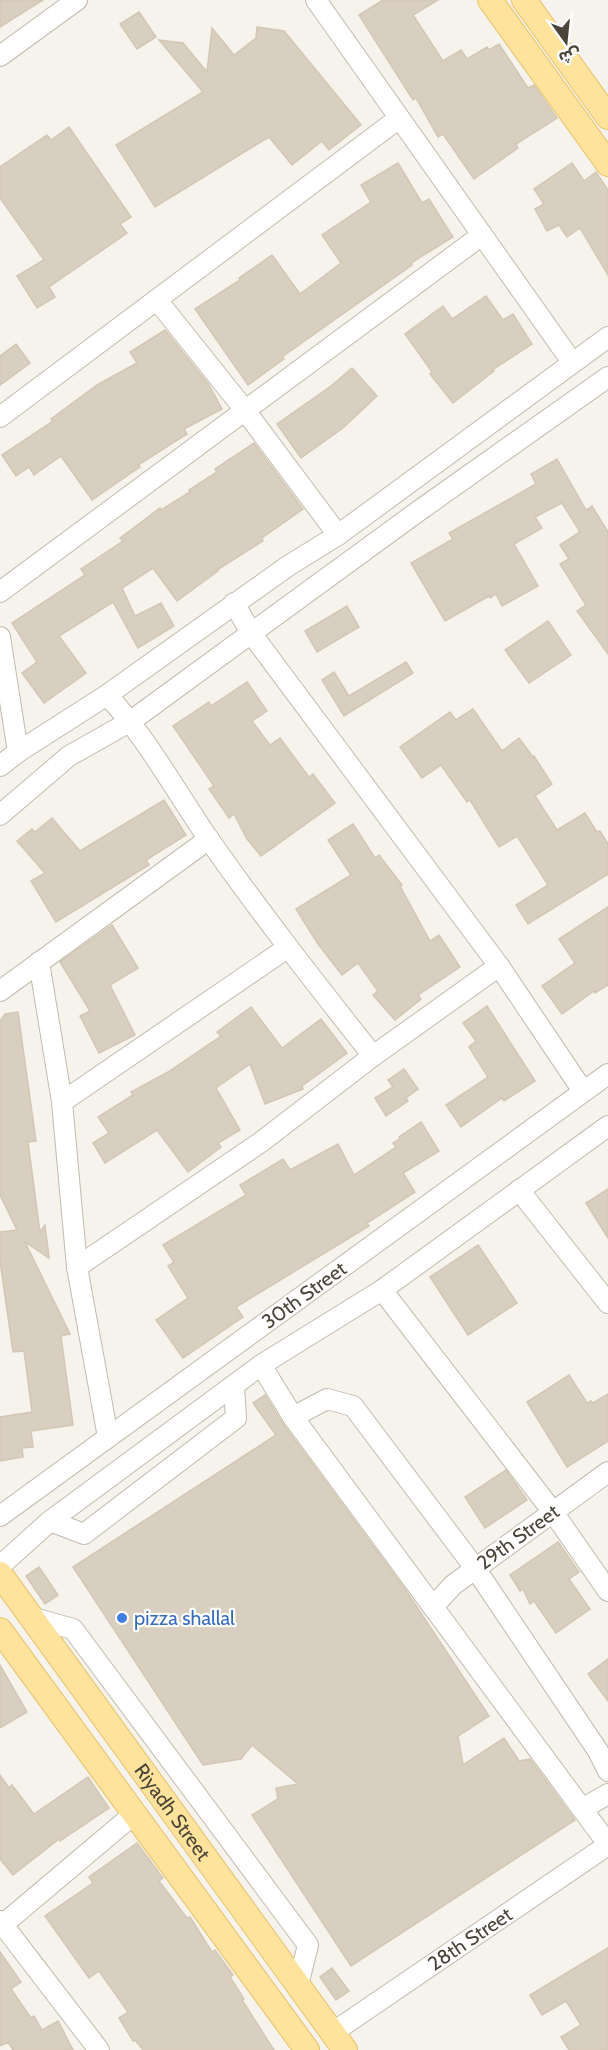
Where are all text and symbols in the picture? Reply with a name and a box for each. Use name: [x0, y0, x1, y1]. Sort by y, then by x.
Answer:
north arrow: [536, 12, 596, 72]
text: ش: [557, 44, 583, 68]
street label: 30th Street: [257, 1256, 351, 1334]
street label: 29th Street: [472, 1499, 564, 1575]
place label: pizza shallal: [134, 1606, 235, 1630]
marker: pizza shallal: [115, 1611, 129, 1625]
street label: Riyadh Street: [129, 1759, 216, 1865]
street label: 28th Street: [423, 1902, 517, 1976]

